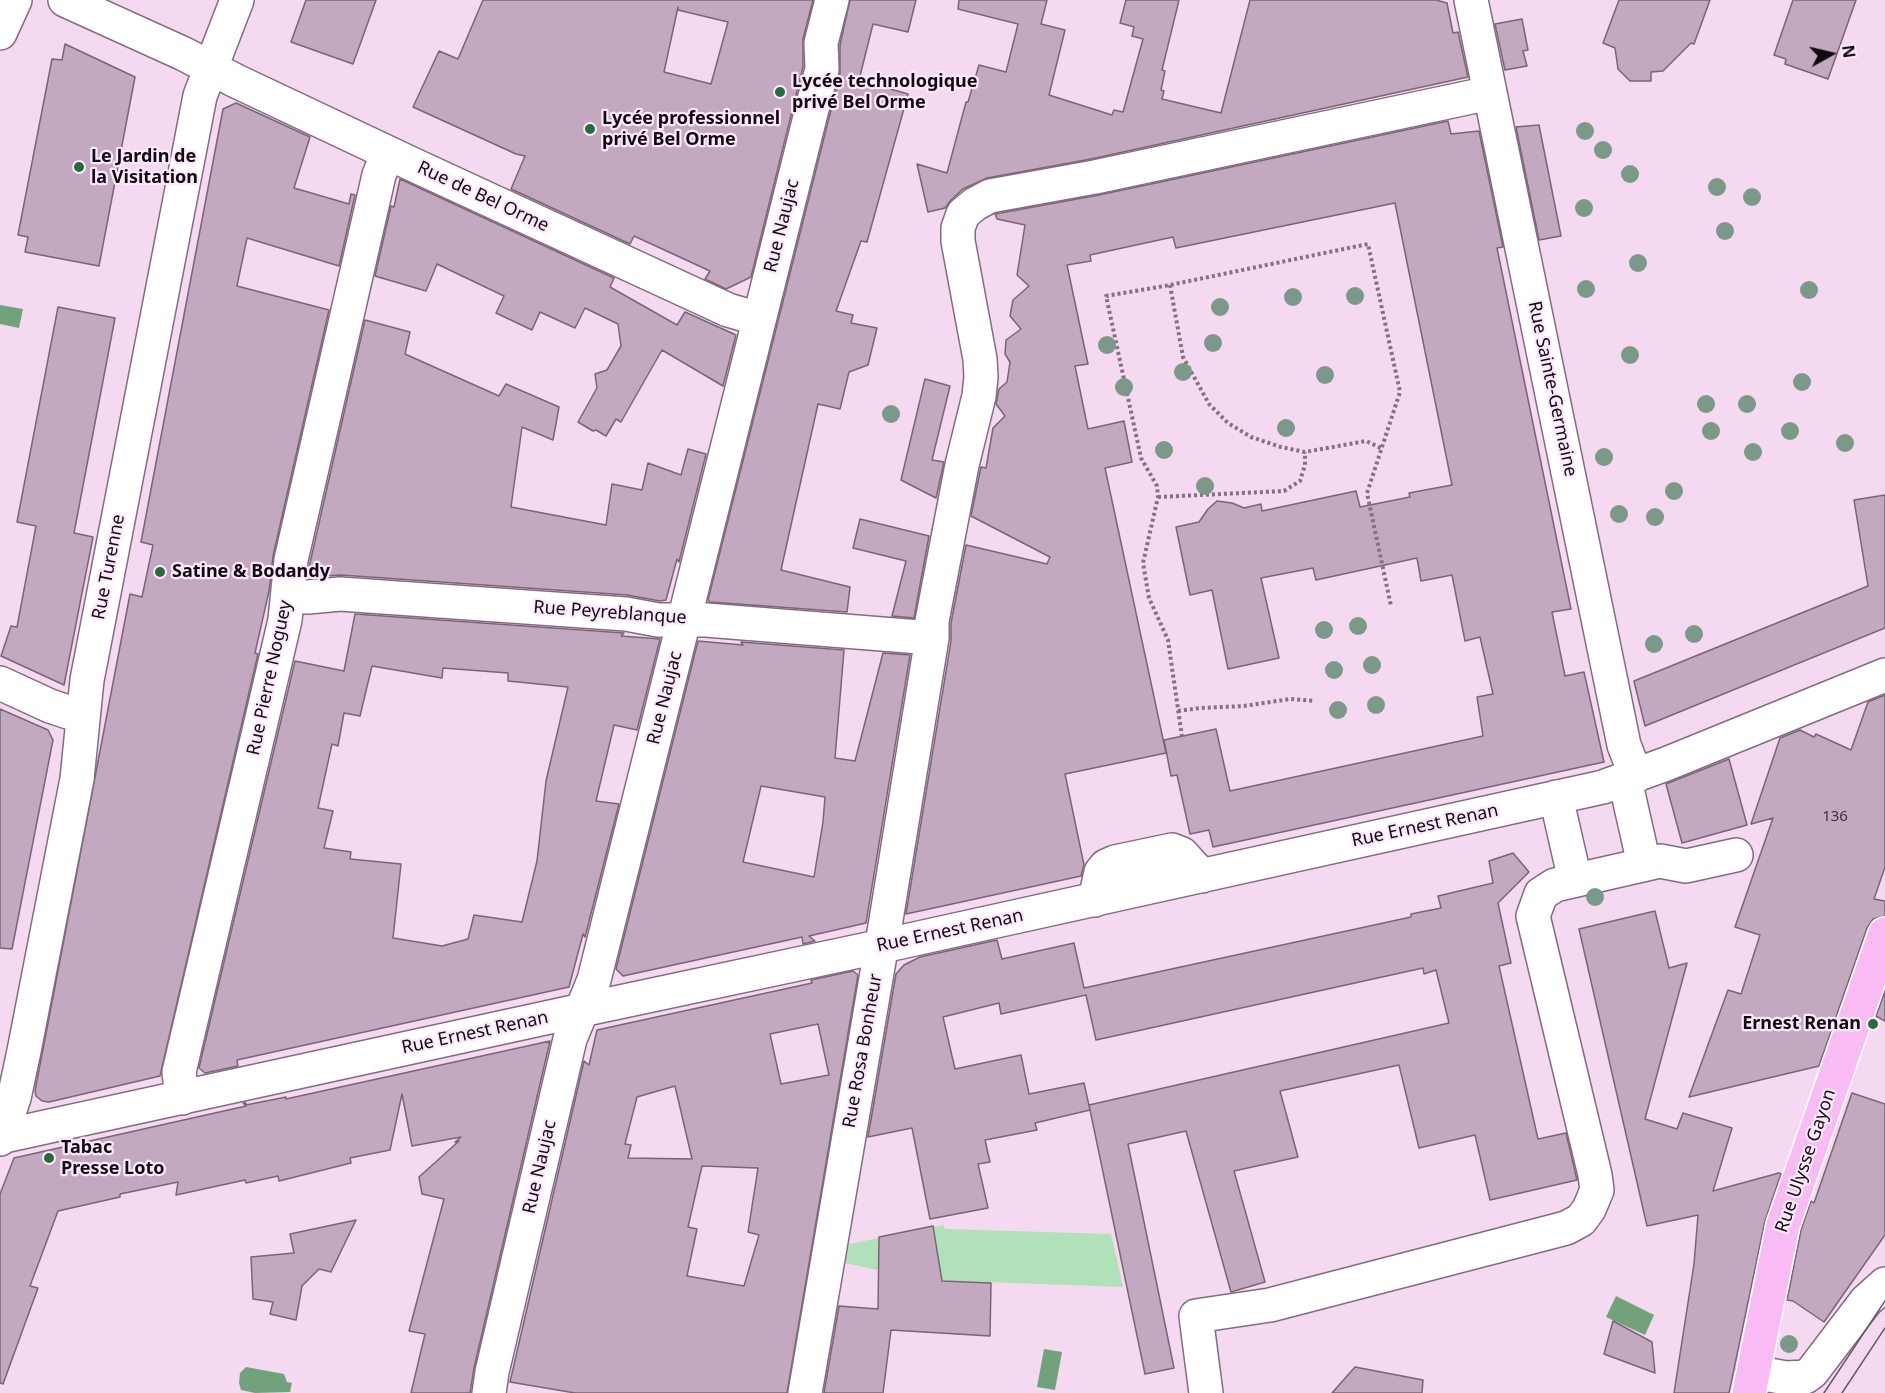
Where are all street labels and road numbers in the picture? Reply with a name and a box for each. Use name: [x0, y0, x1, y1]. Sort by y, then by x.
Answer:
street label: Rue de Bel Orme: [414, 157, 552, 237]
street label: Rue Naujac: [760, 177, 804, 275]
street label: Rue Sainte-Germaine: [1523, 299, 1581, 479]
street label: Rue Turenne: [88, 512, 130, 622]
street label: Rue Peyreblanque: [533, 597, 687, 629]
street label: Rue Pierre Noguey: [243, 599, 297, 757]
street label: Rue Naujac: [643, 649, 687, 747]
street label: Rue Ernest Renan: [1350, 800, 1500, 852]
street label: Rue Ernest Renan: [875, 905, 1025, 957]
street label: Rue Rosa Bonheur: [839, 972, 887, 1130]
street label: Rue Ernest Renan: [400, 1007, 550, 1059]
street label: Rue Ulysse Gayon: [1771, 1086, 1841, 1236]
street label: Rue Naujac: [519, 1118, 561, 1216]

